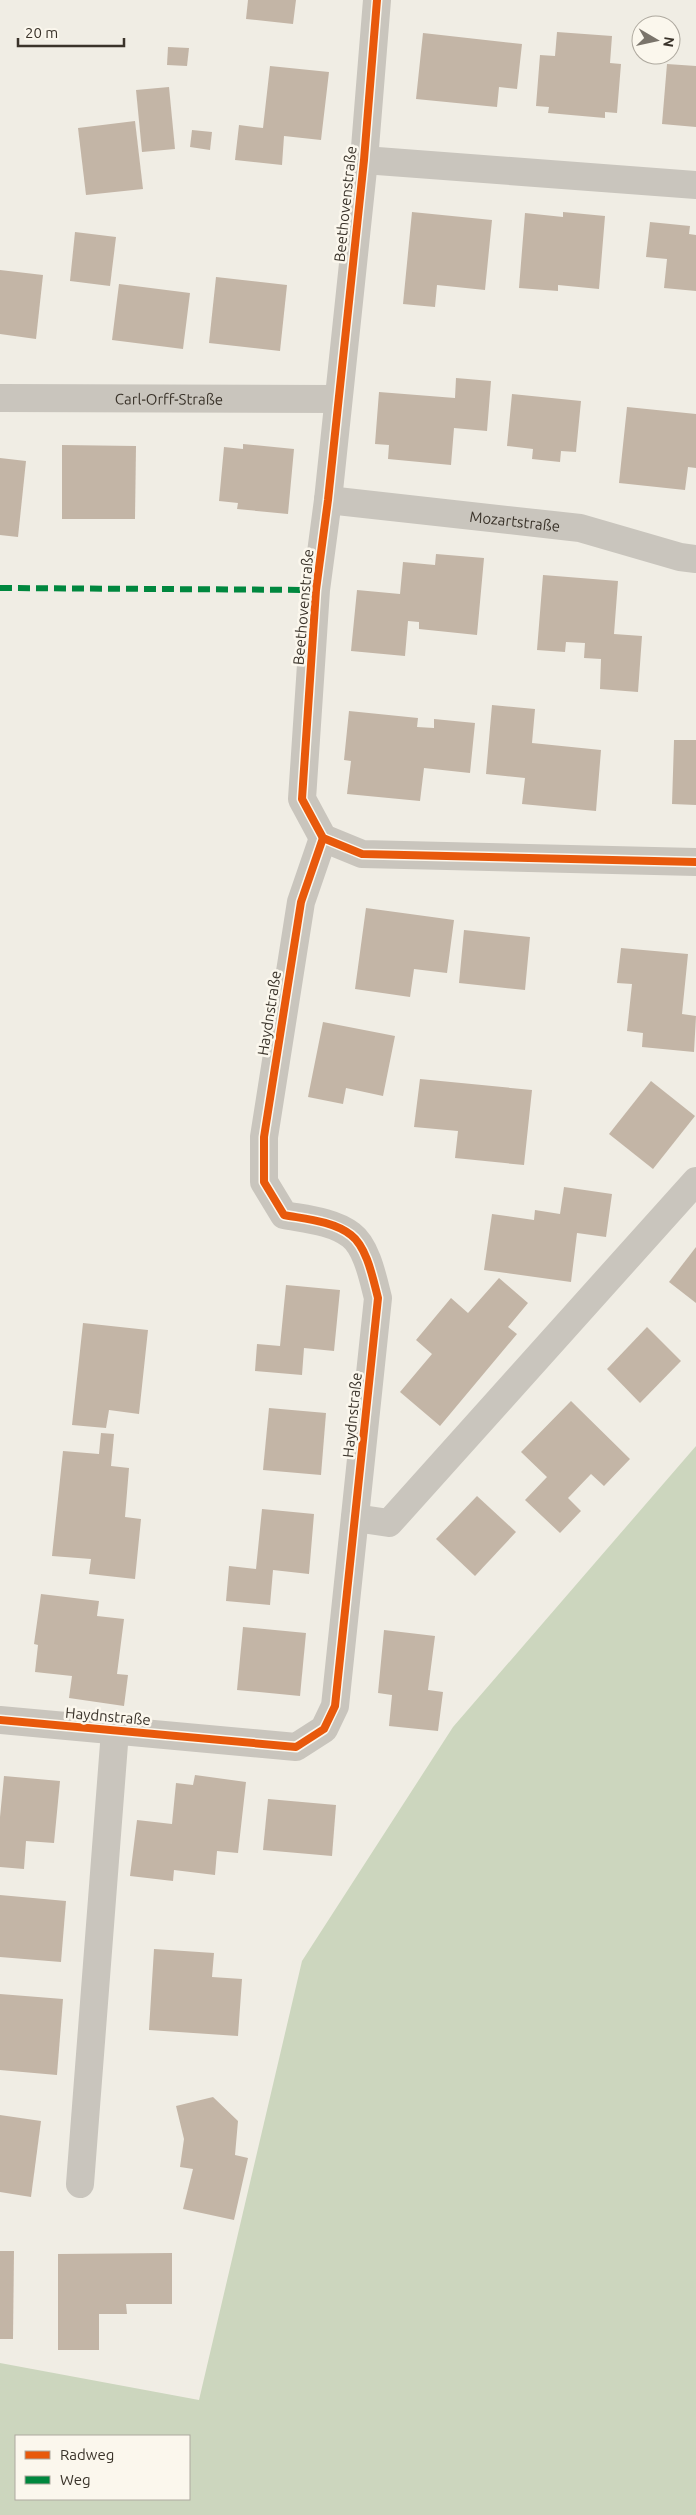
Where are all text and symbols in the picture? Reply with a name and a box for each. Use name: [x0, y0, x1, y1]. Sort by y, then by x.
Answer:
scale bar: [18, 15, 124, 47]
north arrow: [631, 15, 681, 65]
text: 20 m: [25, 24, 58, 41]
text: N: [660, 36, 678, 48]
street label: Beethovenstraße: [330, 145, 360, 263]
street label: Carl-Orff-Straße: [115, 390, 223, 407]
street label: Mozartstraße: [469, 507, 561, 534]
street label: Beethovenstraße: [289, 548, 317, 666]
street label: Haydnstraße: [254, 969, 284, 1057]
street label: Haydnstraße: [339, 1371, 365, 1459]
street label: Haydnstraße: [65, 1704, 151, 1728]
legend: [15, 2435, 190, 2500]
text: Radweg: [60, 2446, 114, 2463]
text: Weg: [60, 2471, 91, 2488]

